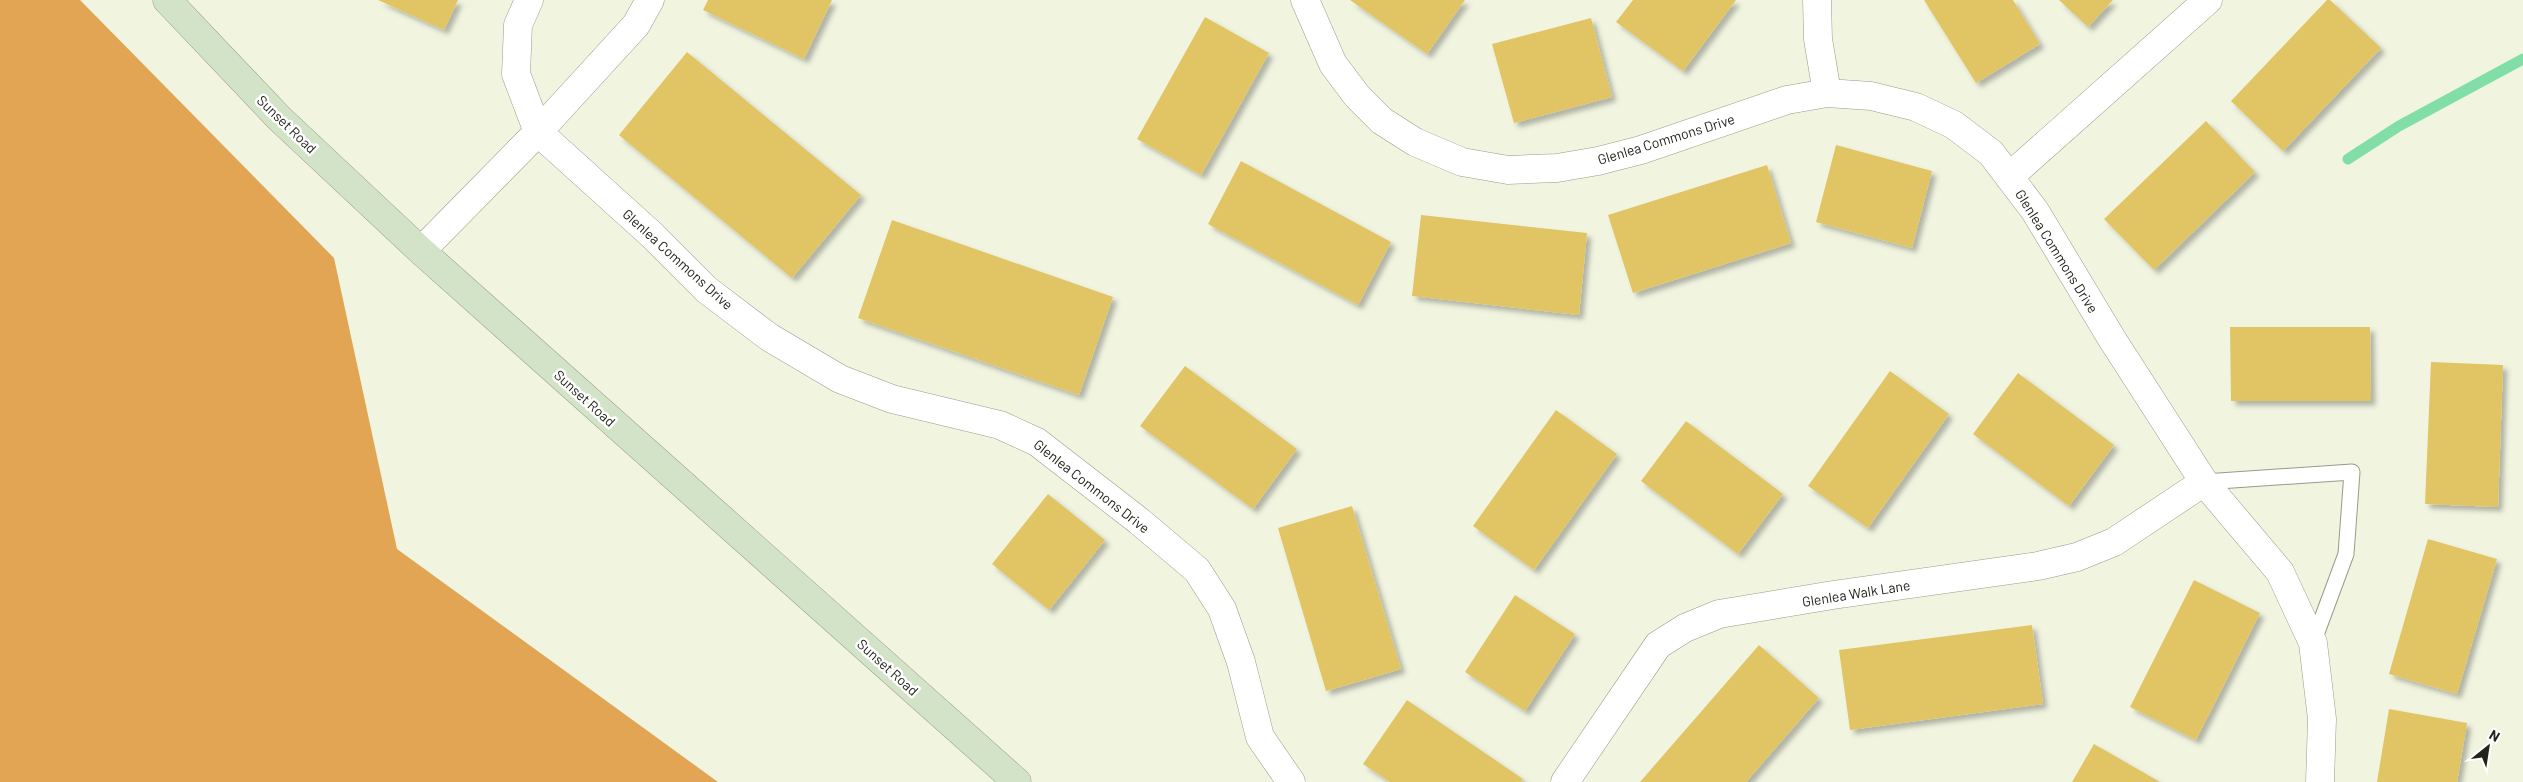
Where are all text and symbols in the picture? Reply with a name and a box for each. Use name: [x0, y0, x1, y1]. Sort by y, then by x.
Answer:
street label: Sunset Road: [254, 91, 320, 157]
street label: Glenlea Commons Drive: [1595, 110, 1737, 168]
street label: Glenlea Commons Drive: [2012, 186, 2102, 316]
street label: Glenlea Commons Drive: [619, 205, 737, 313]
street label: Sunset Road: [551, 366, 619, 430]
street label: Glenlea Commons Drive: [1031, 435, 1153, 537]
street label: Glenlea Walk Lane: [1801, 576, 1911, 610]
street label: Sunset Road: [854, 635, 922, 699]
north arrow: [2463, 722, 2513, 772]
text: N: [2486, 726, 2503, 745]

